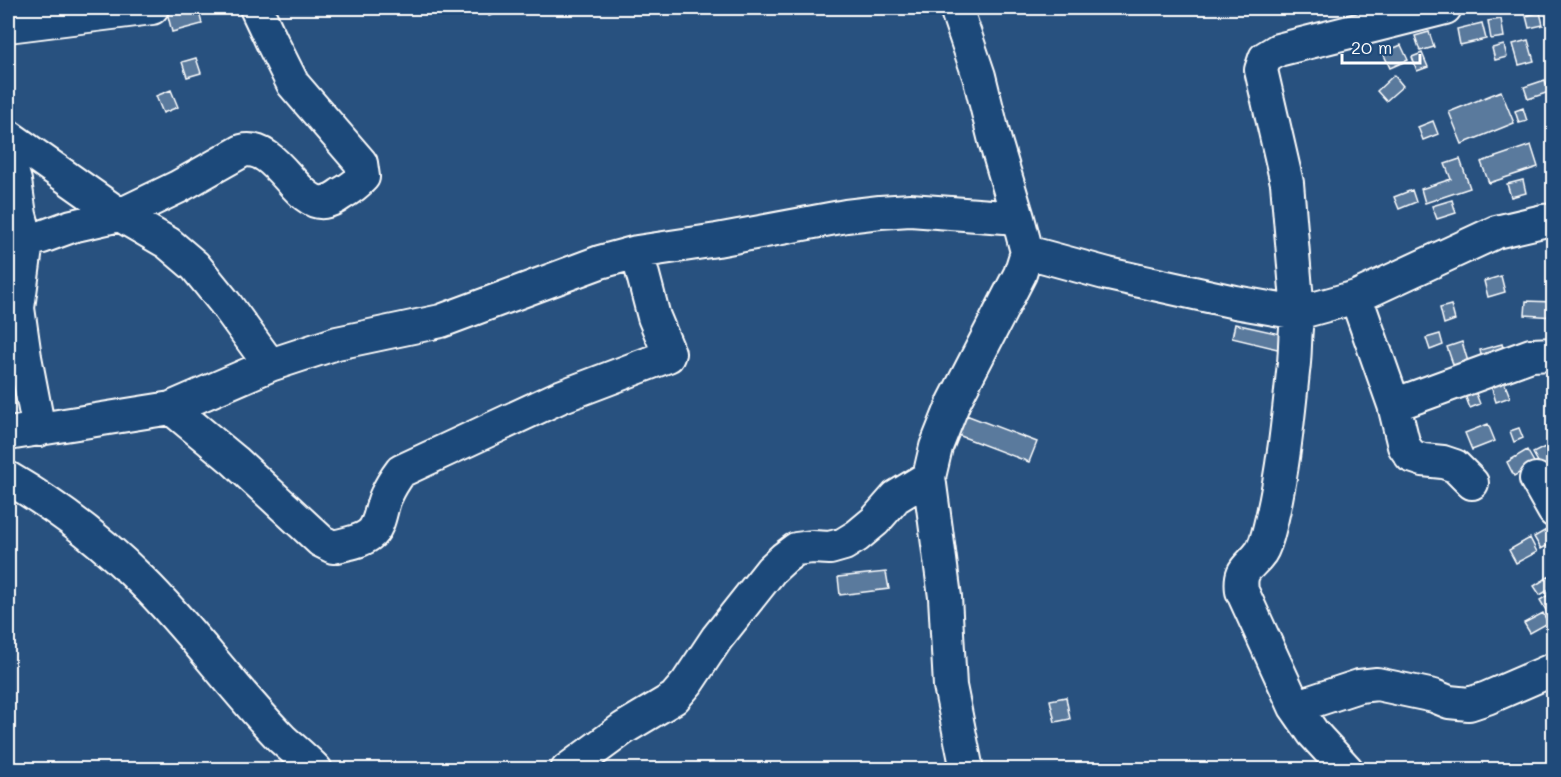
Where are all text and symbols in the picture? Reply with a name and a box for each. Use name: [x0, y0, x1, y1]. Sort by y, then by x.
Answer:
scale bar: [1342, 27, 1420, 65]
text: 20 m: [1351, 35, 1392, 59]

